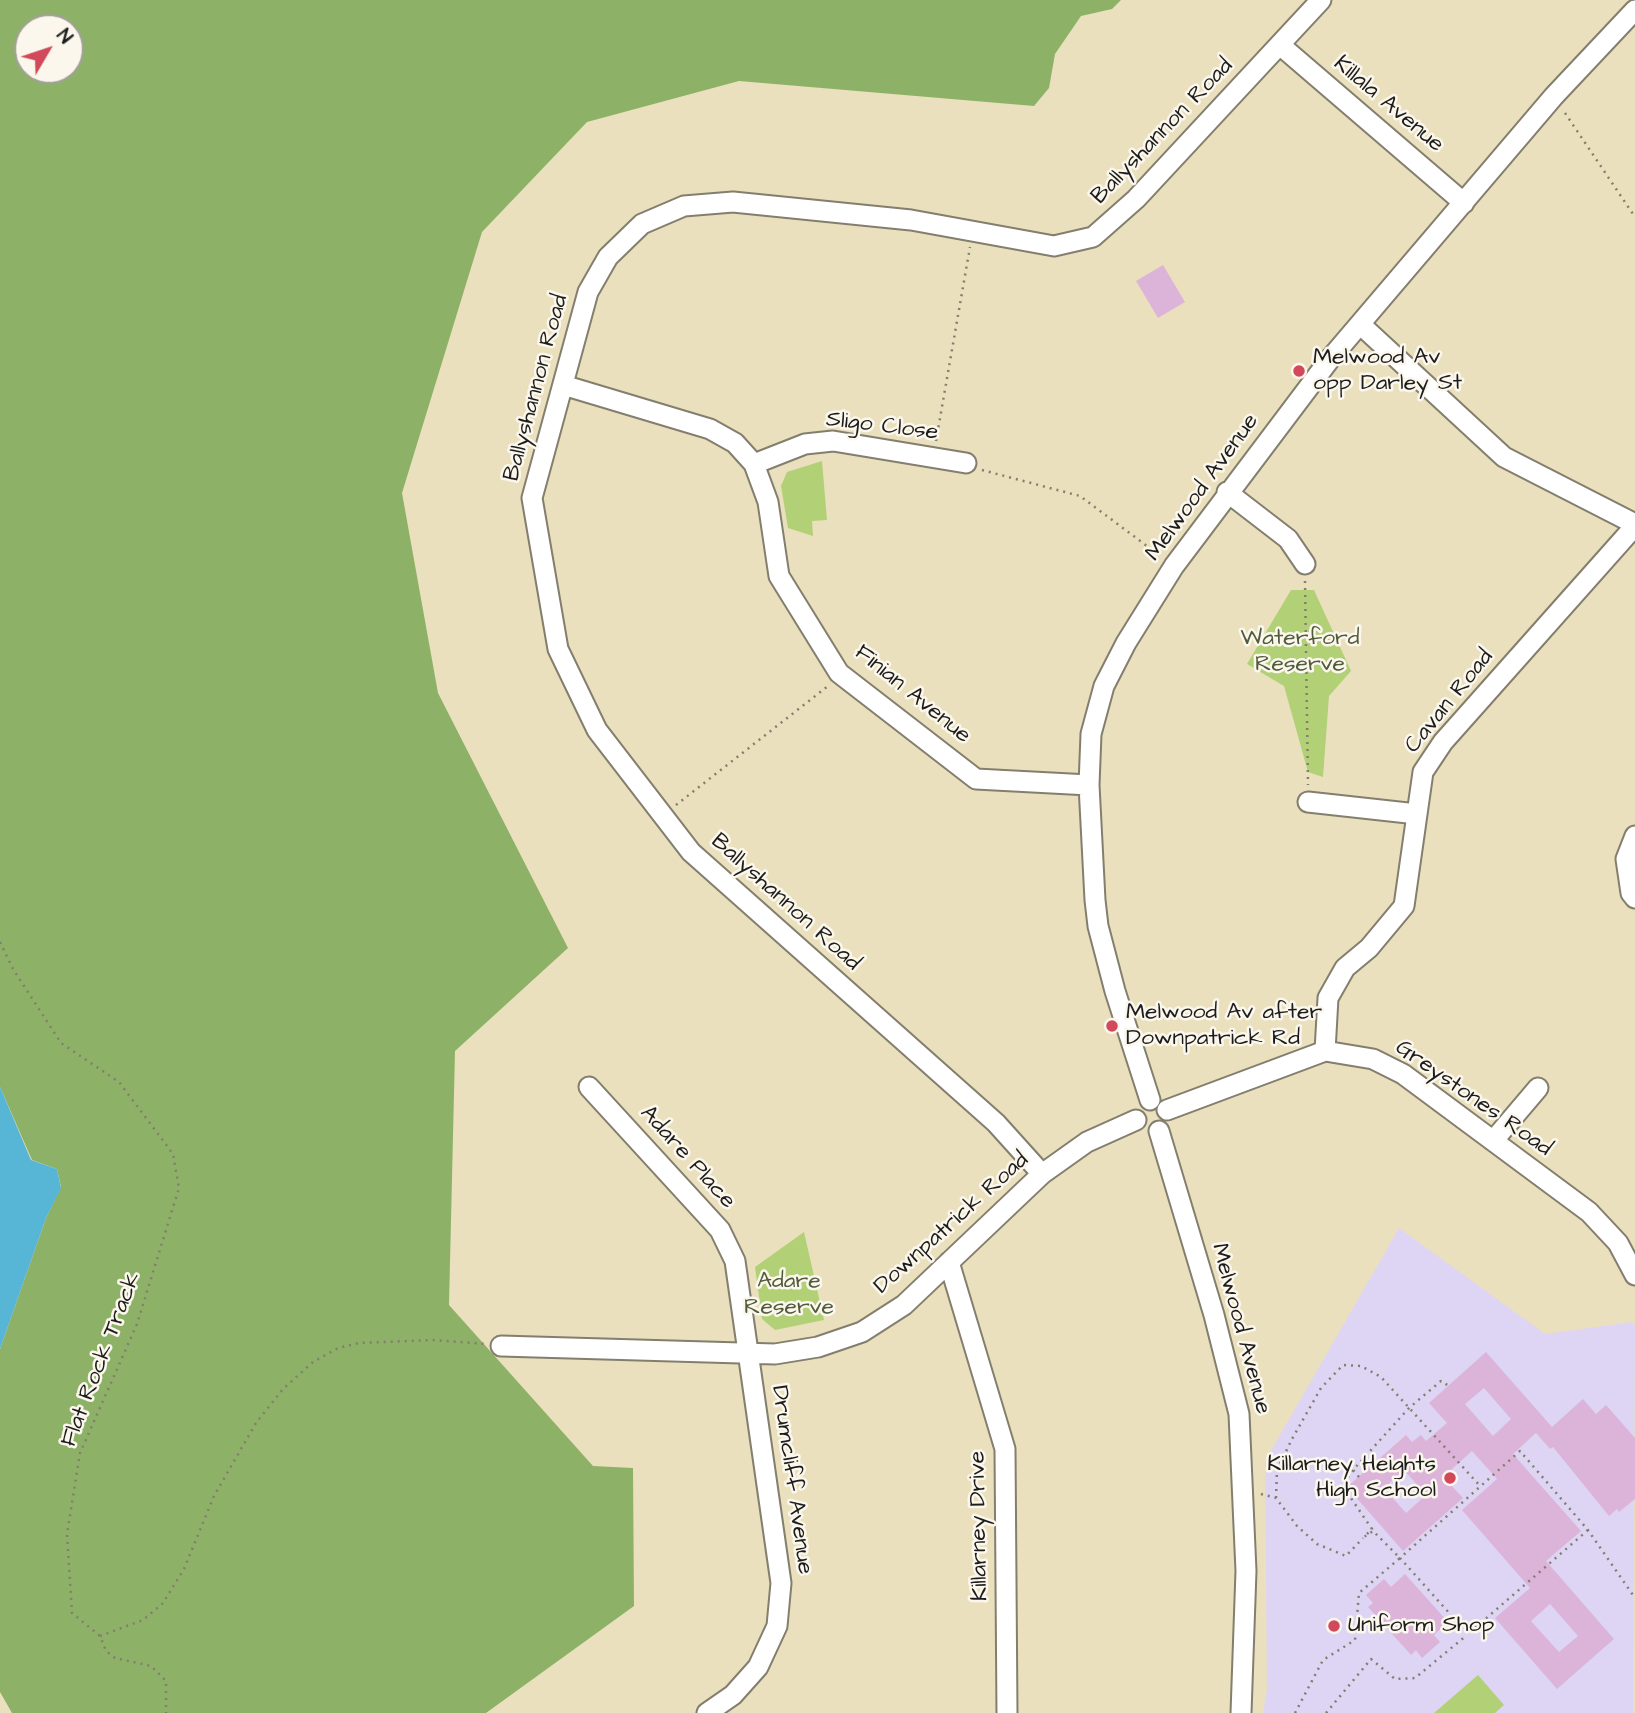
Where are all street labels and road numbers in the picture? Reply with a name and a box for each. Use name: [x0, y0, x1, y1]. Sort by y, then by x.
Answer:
street label: Killala Avenue: [1327, 51, 1449, 159]
street label: Ballyshannon Road: [1086, 53, 1240, 211]
street label: Ballyshannon Road: [499, 292, 575, 484]
street label: Sligo Close: [824, 406, 940, 448]
street label: Melwood Avenue: [1140, 409, 1266, 567]
street label: Finian Avenue: [848, 640, 976, 750]
street label: Cavan Road: [1400, 645, 1500, 759]
street label: Ballyshannon Road: [704, 829, 866, 977]
street label: Greystones Road: [1389, 1035, 1557, 1163]
street label: Adare Place: [633, 1101, 741, 1215]
street label: Downpatrick Road: [869, 1147, 1035, 1301]
street label: Melwood Avenue: [1204, 1241, 1276, 1417]
street label: Flat Rock Track: [56, 1269, 148, 1451]
street label: Drumcliff Avenue: [764, 1384, 818, 1576]
street label: Killarney Drive: [965, 1451, 995, 1601]

